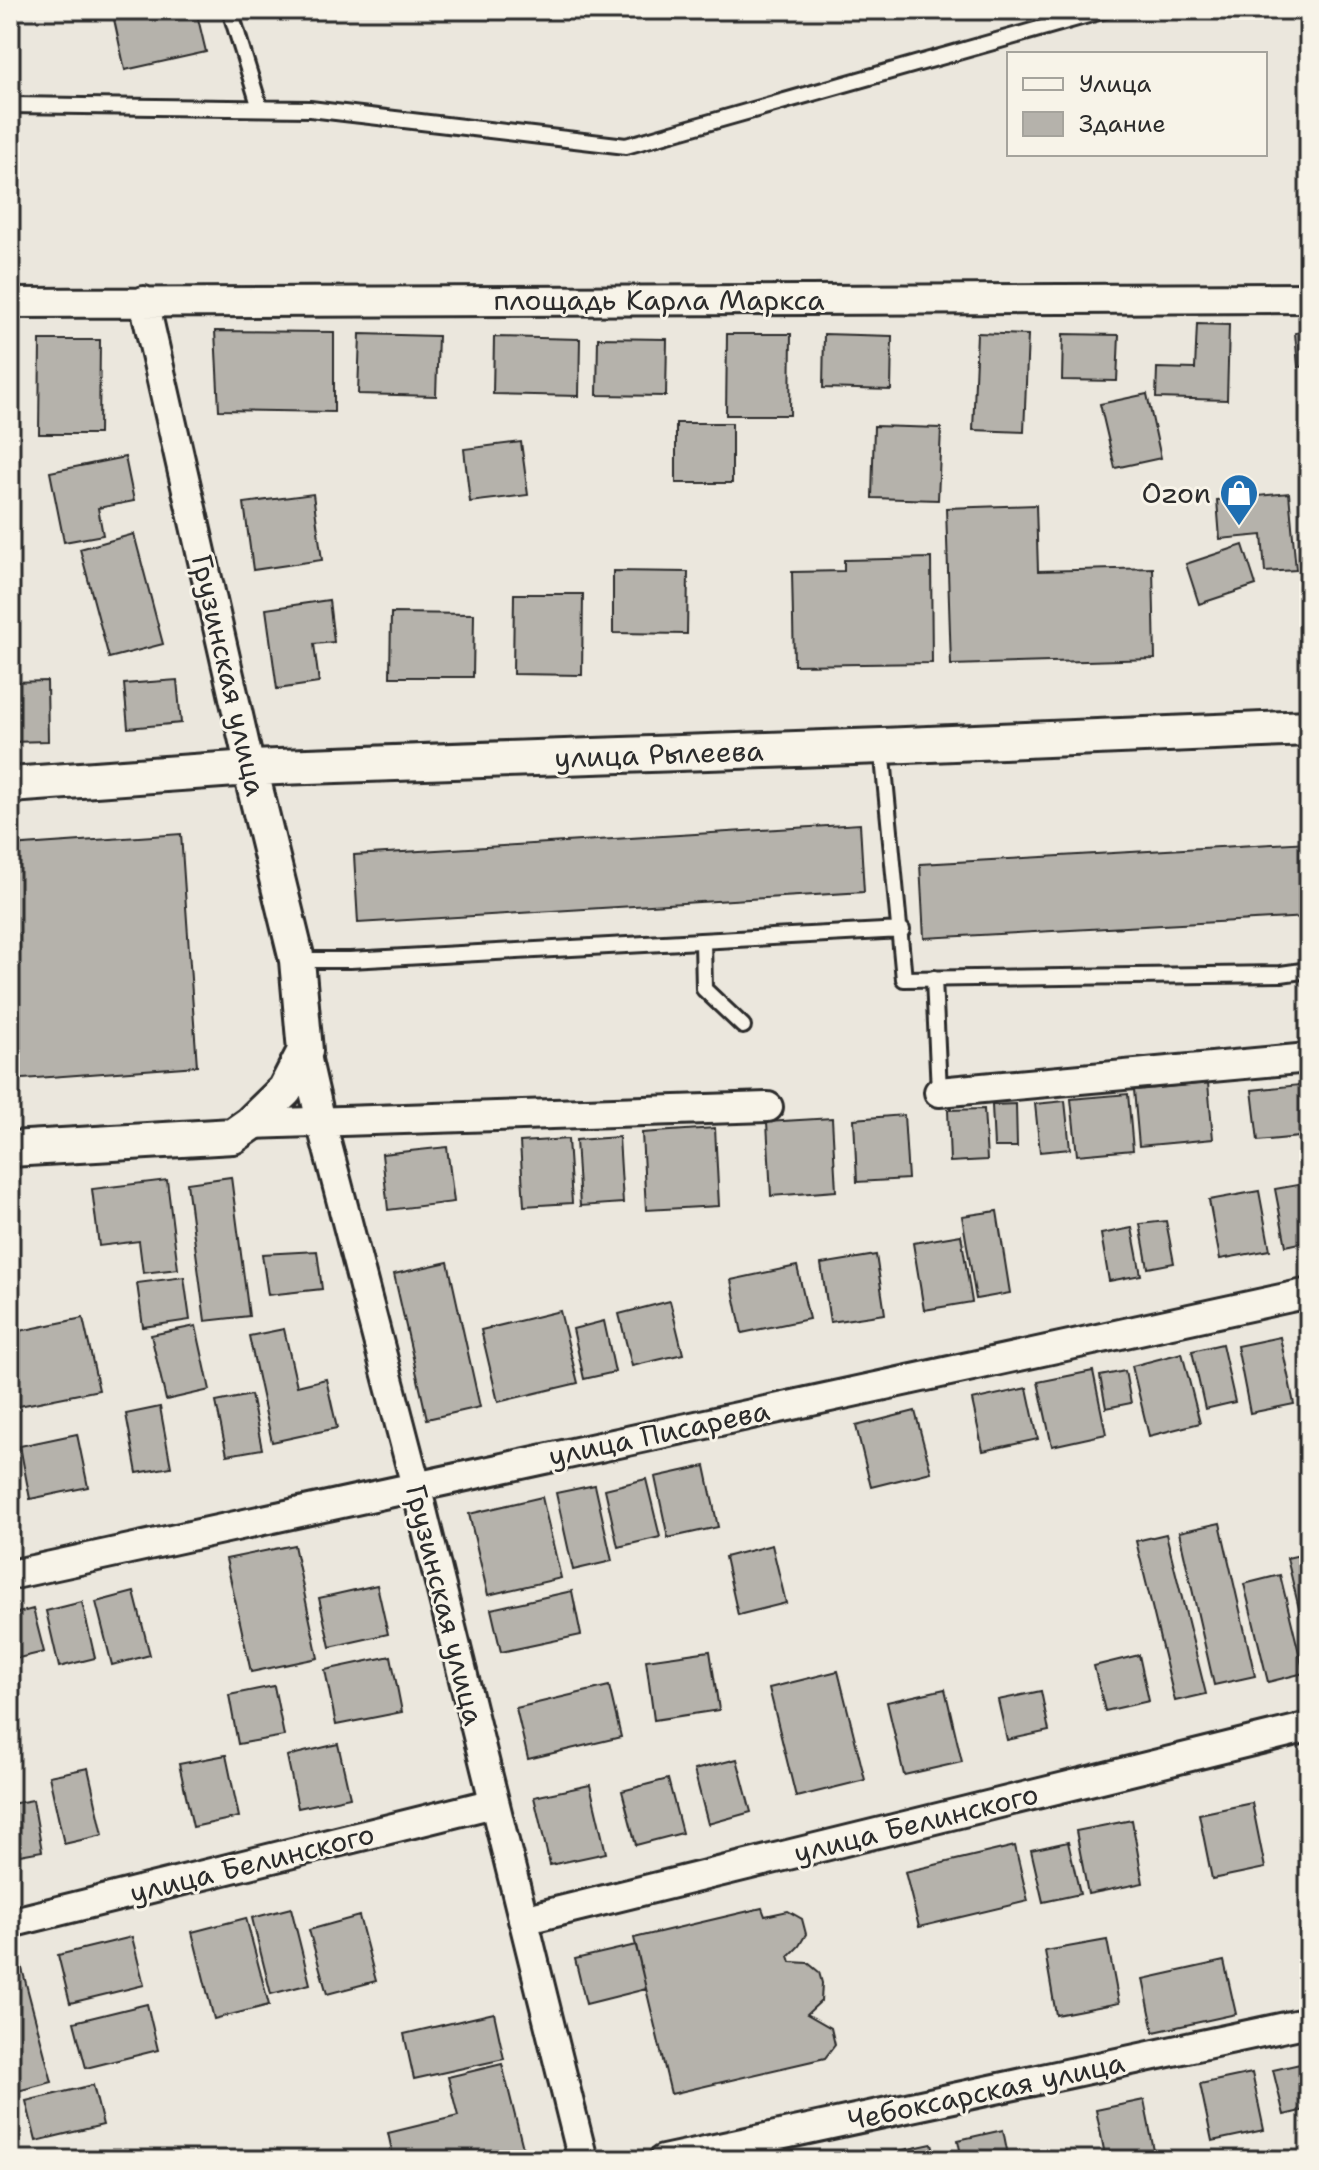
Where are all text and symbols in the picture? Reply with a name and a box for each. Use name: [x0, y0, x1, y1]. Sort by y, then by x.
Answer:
legend: [1007, 52, 1267, 156]
text: Улица: [1079, 68, 1152, 100]
text: Здание: [1079, 108, 1166, 140]
street label: площадь Карла Маркса: [493, 281, 825, 319]
shop icon: Ozon: [1218, 472, 1260, 527]
place label: Ozon: [1141, 474, 1211, 512]
street label: Грузинская улица: [183, 551, 275, 799]
street label: улица Рылеева: [554, 731, 764, 777]
street label: улица Писарева: [545, 1391, 773, 1475]
street label: Грузинская улица: [397, 1481, 493, 1729]
street label: улица Белинского: [790, 1774, 1042, 1872]
street label: улица Белинского: [126, 1814, 378, 1912]
street label: Чебоксарская улица: [844, 2043, 1128, 2139]

